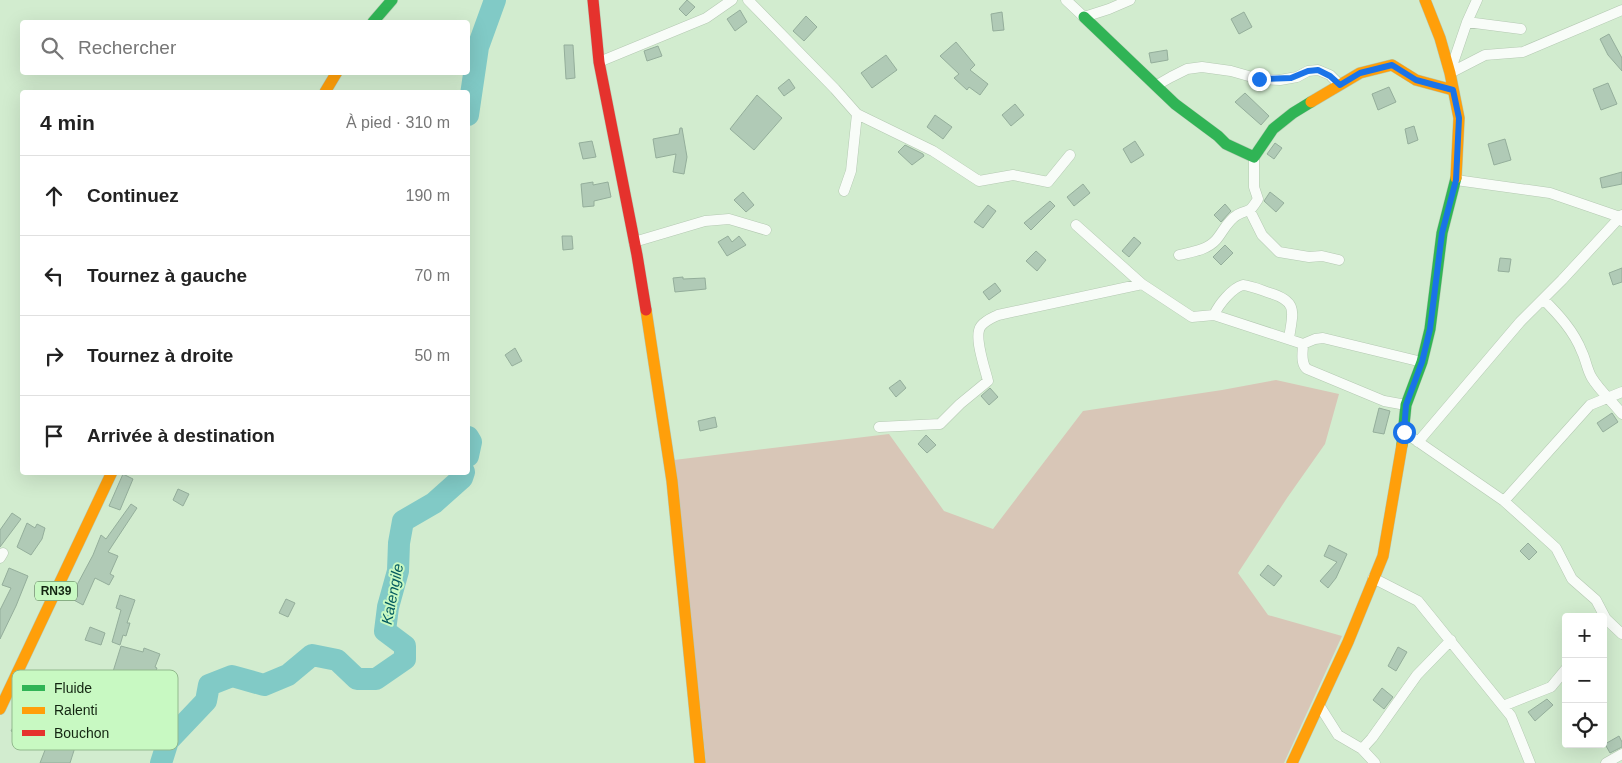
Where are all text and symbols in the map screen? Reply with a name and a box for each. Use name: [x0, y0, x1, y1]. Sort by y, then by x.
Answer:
search box: [20, 20, 470, 75]
icon: search: [38, 34, 66, 62]
text: Rechercher: [78, 37, 176, 58]
route end: [1248, 68, 1271, 91]
text: 4 min: [40, 111, 95, 134]
text: À pied · 310 m: [346, 114, 450, 131]
icon: ahead: [40, 182, 68, 210]
text: Continuez: [87, 185, 179, 206]
text: 190 m: [406, 187, 450, 204]
icon: left: [40, 262, 68, 290]
text: Tournez à gauche: [87, 265, 247, 286]
text: 70 m: [414, 267, 450, 284]
icon: right: [40, 342, 68, 370]
text: Tournez à droite: [87, 345, 233, 366]
text: 50 m: [414, 347, 450, 364]
route start: [1393, 421, 1416, 444]
icon: arrive: [40, 422, 68, 450]
text: Arrivée à destination: [87, 425, 275, 446]
water label: Kalengile: [378, 562, 406, 626]
road number: RN39: [35, 582, 77, 600]
map controls: [1562, 613, 1607, 748]
button: +: [1562, 613, 1607, 658]
button: −: [1562, 658, 1607, 703]
legend: [12, 670, 178, 750]
text: Fluide: [54, 680, 92, 696]
text: Ralenti: [54, 702, 98, 718]
button: locate: [1562, 703, 1607, 748]
text: Bouchon: [54, 725, 109, 741]

